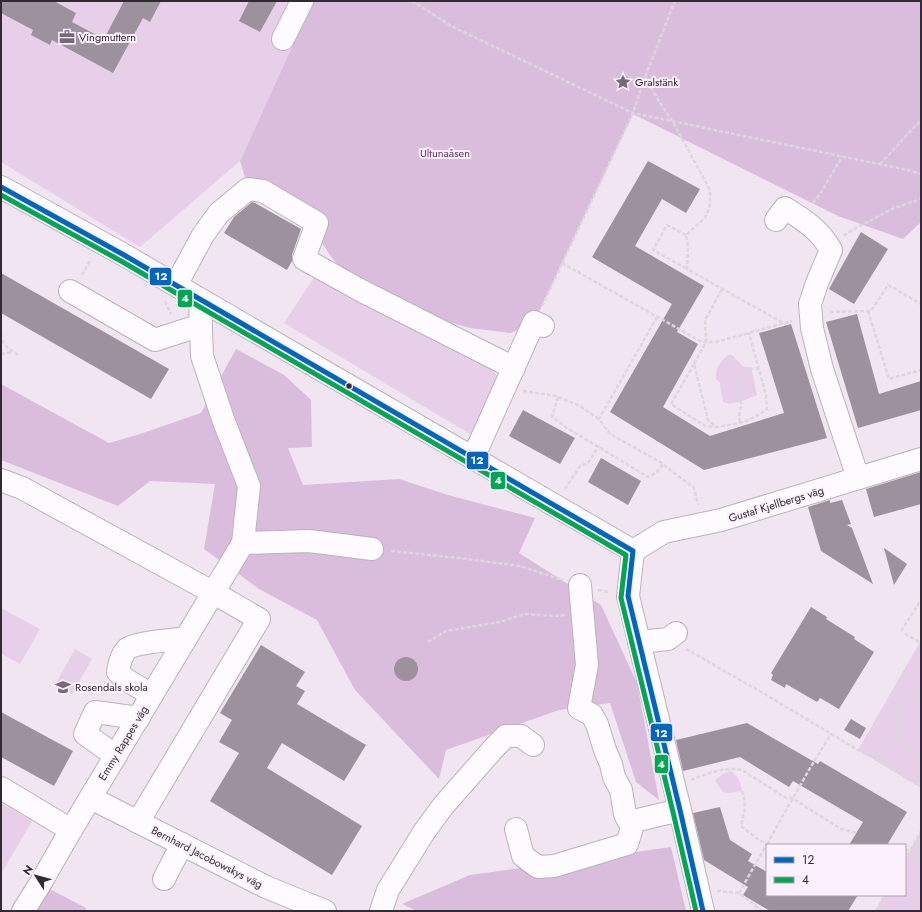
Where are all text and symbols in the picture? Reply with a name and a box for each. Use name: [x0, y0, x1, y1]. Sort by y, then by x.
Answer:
office icon: Vingmuttern: [58, 28, 76, 46]
place label: Vingmuttern: [79, 29, 136, 45]
place icon: Gralstänk: [614, 73, 632, 91]
place label: Gralstänk: [635, 74, 678, 90]
park label: Ultunaåsen: [420, 145, 470, 161]
line badge: 12: [149, 267, 172, 286]
text: 12: [155, 268, 167, 284]
line badge: 4: [177, 289, 193, 308]
text: 4: [181, 290, 189, 306]
unlabelled marker: [344, 381, 354, 391]
line badge: 12: [466, 451, 489, 470]
text: 12: [471, 452, 483, 468]
line badge: 4: [490, 471, 506, 490]
text: 4: [494, 472, 502, 488]
street label: Gustaf Kjellbergs väg: [726, 482, 826, 526]
school or university icon: Rosendals skola: [54, 678, 72, 696]
place label: Rosendals skola: [75, 679, 148, 695]
street label: Emmy Rappes väg: [94, 702, 152, 784]
line badge: 12: [650, 723, 673, 742]
text: 12: [655, 725, 667, 741]
line badge: 4: [654, 754, 669, 774]
text: 4: [657, 756, 665, 772]
street label: Bernhard Jacobowskys väg: [149, 822, 265, 892]
legend: [766, 844, 906, 896]
text: 12: [802, 851, 814, 869]
north arrow: [16, 856, 56, 896]
text: N: [19, 862, 37, 878]
text: 4: [802, 871, 809, 889]

